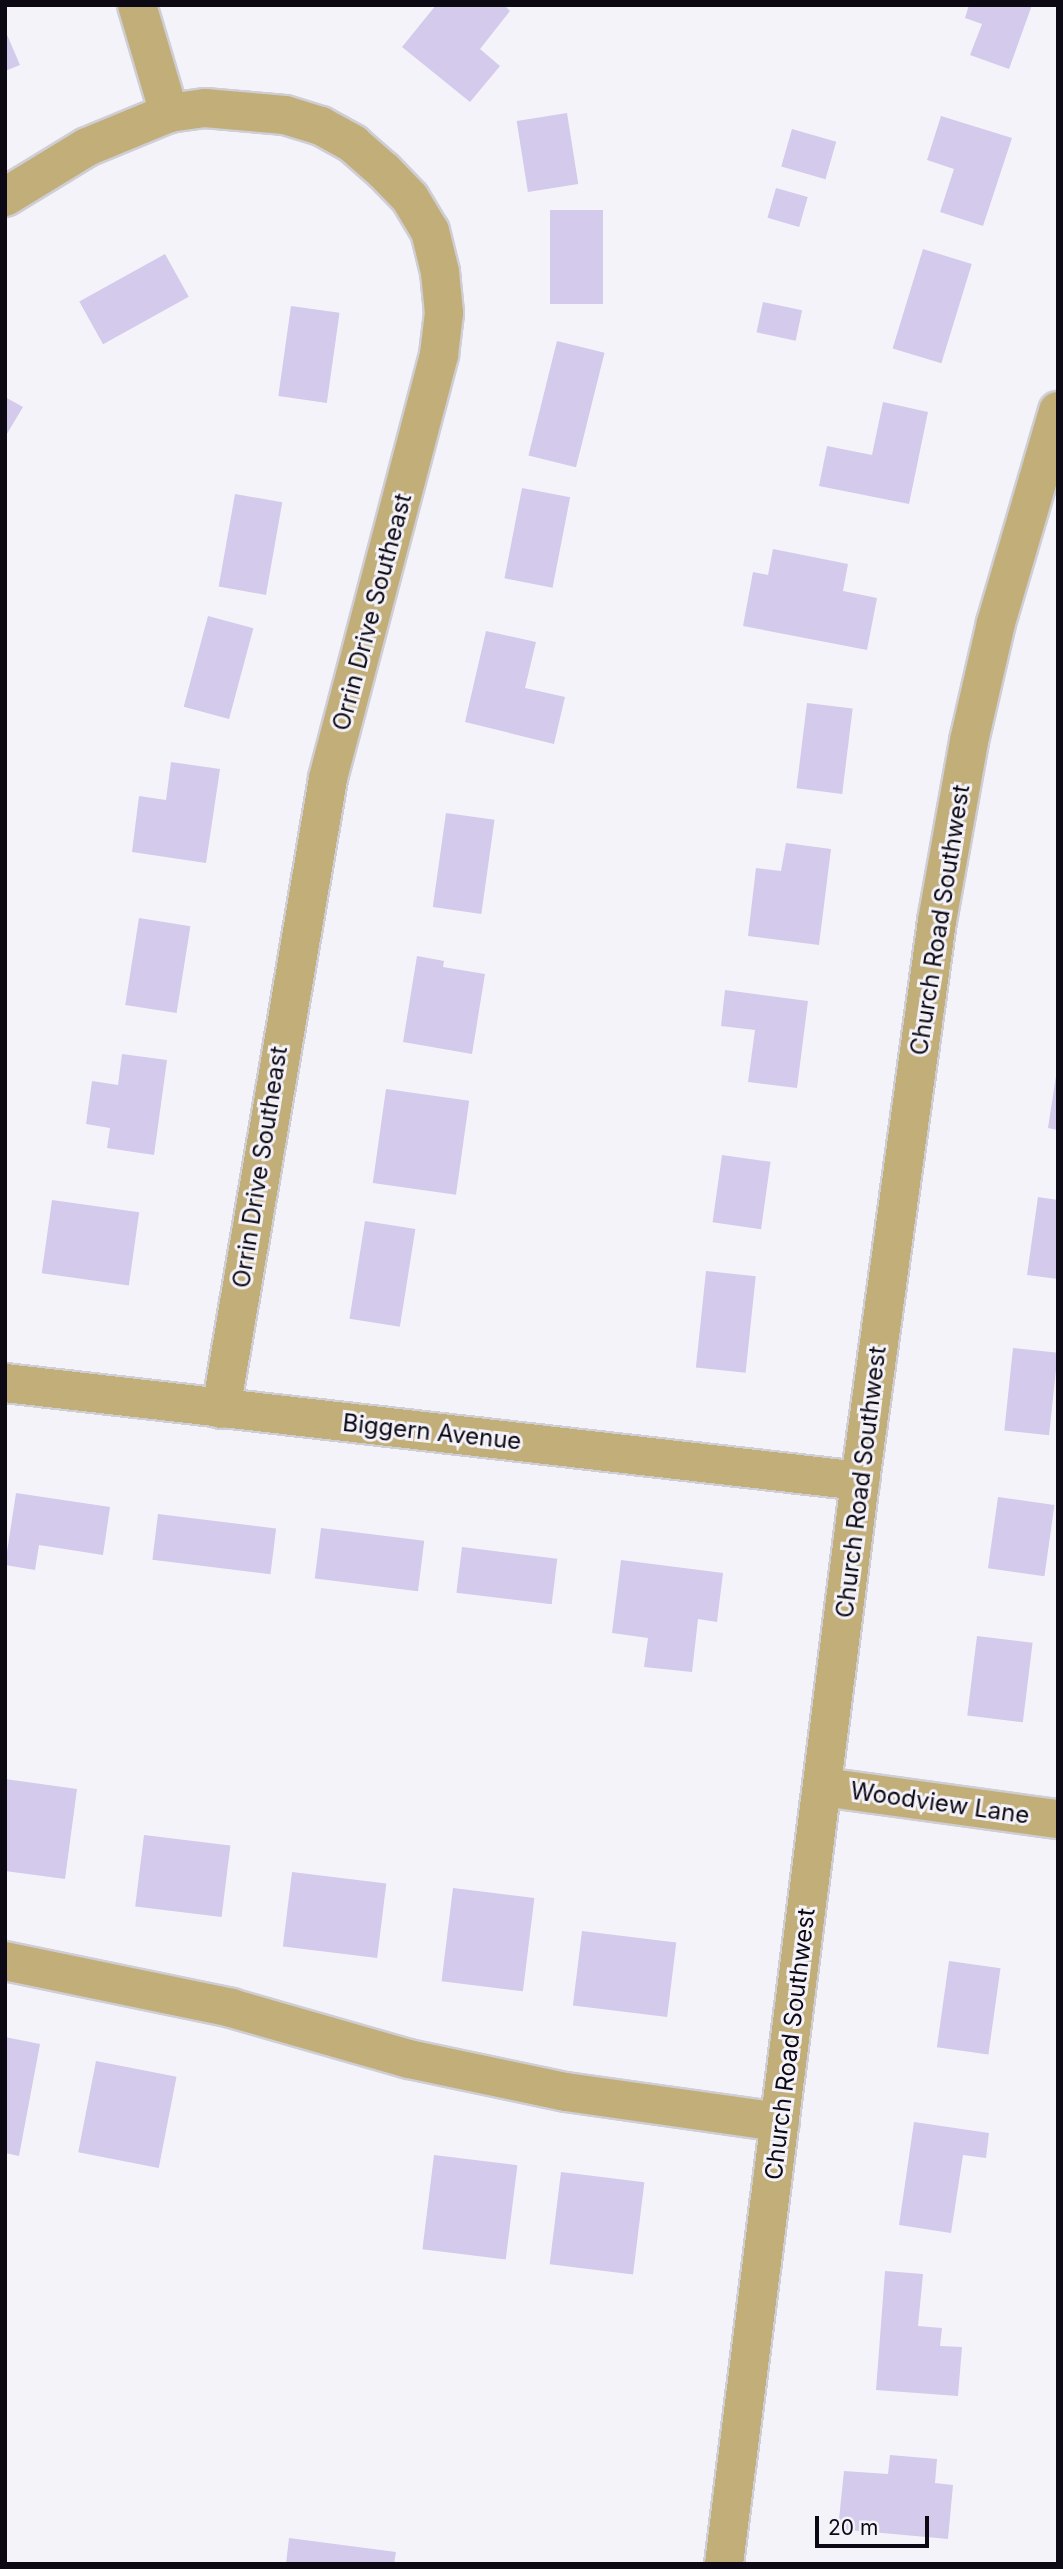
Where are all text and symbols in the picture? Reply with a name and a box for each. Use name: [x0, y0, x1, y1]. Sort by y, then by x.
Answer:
street label: Orrin Drive Southeast: [326, 490, 418, 734]
street label: Church Road Southwest: [904, 783, 976, 1057]
street label: Orrin Drive Southeast: [227, 1044, 293, 1290]
street label: Church Road Southwest: [830, 1344, 892, 1620]
street label: Biggern Avenue: [341, 1408, 523, 1456]
street label: Woodview Lane: [849, 1776, 1031, 1830]
street label: Church Road Southwest: [759, 1906, 821, 2182]
scale bar: [818, 2502, 932, 2546]
text: 20 m: [828, 2515, 878, 2540]

